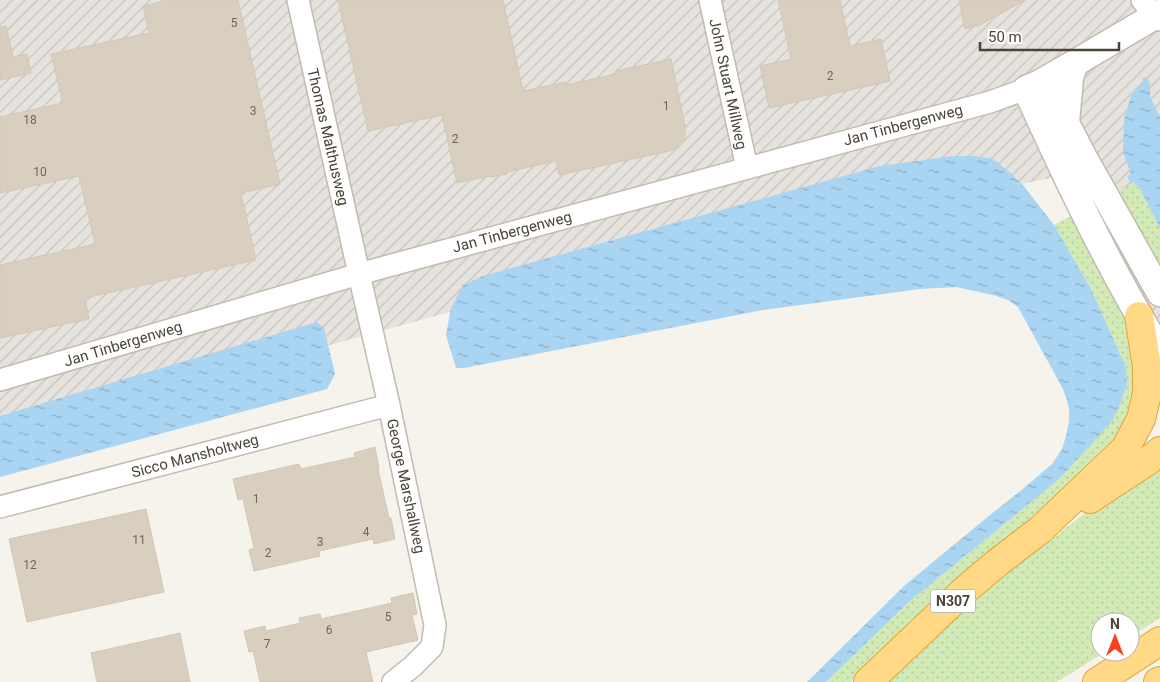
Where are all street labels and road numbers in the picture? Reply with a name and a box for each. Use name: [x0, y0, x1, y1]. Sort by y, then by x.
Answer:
street label: John Stuart Millweg: [705, 17, 751, 151]
street label: Thomas Malthusweg: [303, 67, 353, 207]
street label: Jan Tinbergenweg: [841, 100, 965, 150]
street label: Jan Tinbergenweg: [450, 207, 574, 257]
street label: Jan Tinbergenweg: [62, 317, 184, 371]
street label: George Marshallweg: [383, 417, 429, 555]
street label: Sicco Mansholtweg: [129, 430, 261, 482]
road number: N307: [930, 590, 976, 612]

